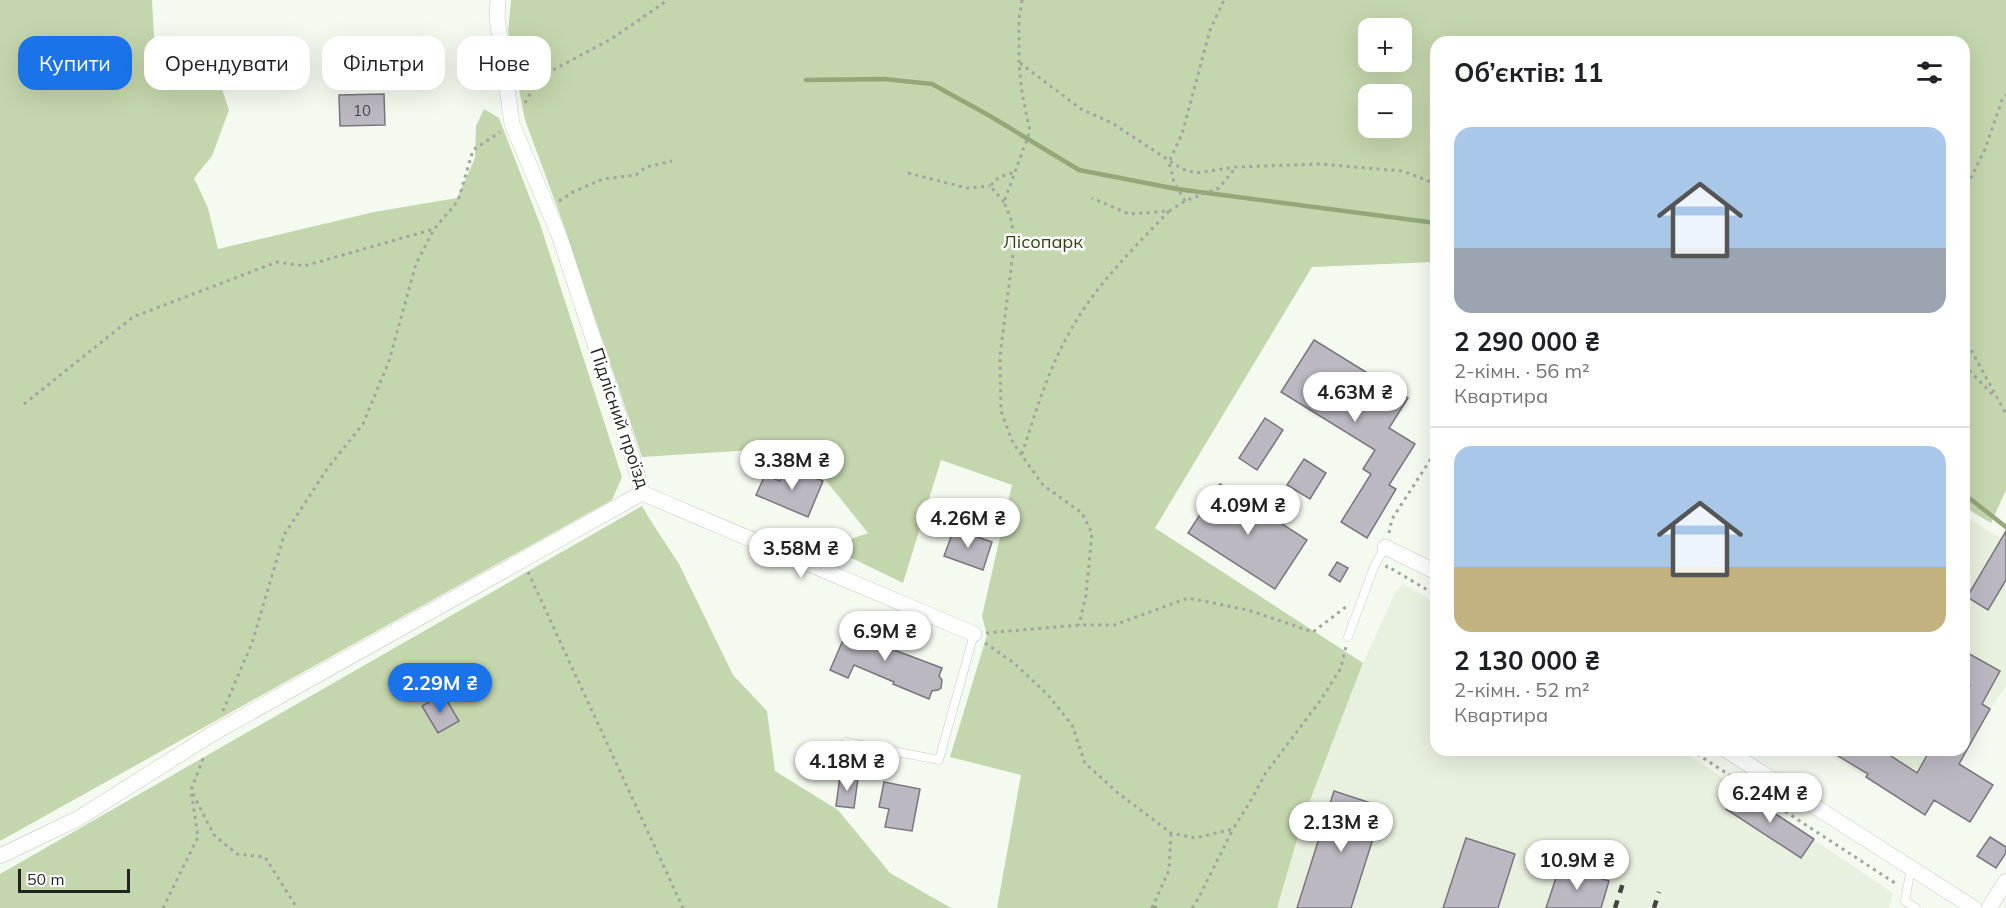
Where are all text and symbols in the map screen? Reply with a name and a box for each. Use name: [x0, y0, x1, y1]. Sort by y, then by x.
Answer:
map controls: [1358, 18, 1412, 138]
button: +: [1358, 18, 1412, 72]
chip: Купити: [18, 36, 132, 90]
chip: Орендувати: [144, 36, 310, 90]
chip: Фільтри: [322, 36, 445, 90]
chip: Нове: [457, 36, 551, 90]
text: Об’єктів: 11: [1454, 56, 1603, 89]
icon: filters: [1913, 56, 1946, 89]
button: −: [1358, 84, 1412, 138]
house number: 10: [353, 101, 371, 120]
icon: home: [1646, 166, 1754, 274]
park label: Лісопарк: [1003, 230, 1083, 253]
text: 2 290 000 ₴: [1454, 325, 1600, 358]
street label: Підлісний проїзд: [585, 345, 655, 491]
text: 2-кімн. · 56 m²: [1454, 358, 1590, 383]
pin: 4.63M ₴: [1300, 372, 1410, 423]
text: 4.63M ₴: [1317, 379, 1393, 404]
text: Квартира: [1454, 383, 1548, 408]
pin: 3.38M ₴: [737, 440, 847, 491]
text: 3.38M ₴: [754, 447, 830, 472]
pin: 4.09M ₴: [1193, 485, 1303, 536]
icon: home: [1646, 485, 1754, 593]
text: 4.09M ₴: [1210, 492, 1286, 517]
pin: 4.26M ₴: [913, 498, 1023, 549]
text: 4.26M ₴: [930, 505, 1006, 530]
pin: 3.58M ₴: [746, 528, 856, 579]
text: 3.58M ₴: [763, 535, 839, 560]
pin: 6.9M ₴: [836, 611, 934, 662]
text: 6.9M ₴: [853, 618, 917, 643]
text: 2 130 000 ₴: [1454, 644, 1600, 677]
pin: 2.29M ₴: [385, 663, 495, 714]
text: 2.29M ₴: [402, 670, 478, 695]
text: 2-кімн. · 52 m²: [1454, 677, 1590, 702]
text: Квартира: [1454, 702, 1548, 727]
pin: 4.18M ₴: [792, 741, 902, 792]
text: 4.18M ₴: [809, 748, 885, 773]
pin: 6.24M ₴: [1715, 773, 1825, 824]
text: 6.24M ₴: [1732, 780, 1808, 805]
pin: 2.13M ₴: [1286, 802, 1396, 853]
text: 2.13M ₴: [1303, 809, 1379, 834]
pin: 10.9M ₴: [1522, 840, 1632, 891]
text: 10.9M ₴: [1539, 847, 1615, 872]
scale bar: [18, 866, 130, 894]
text: 50 m: [27, 869, 64, 889]

